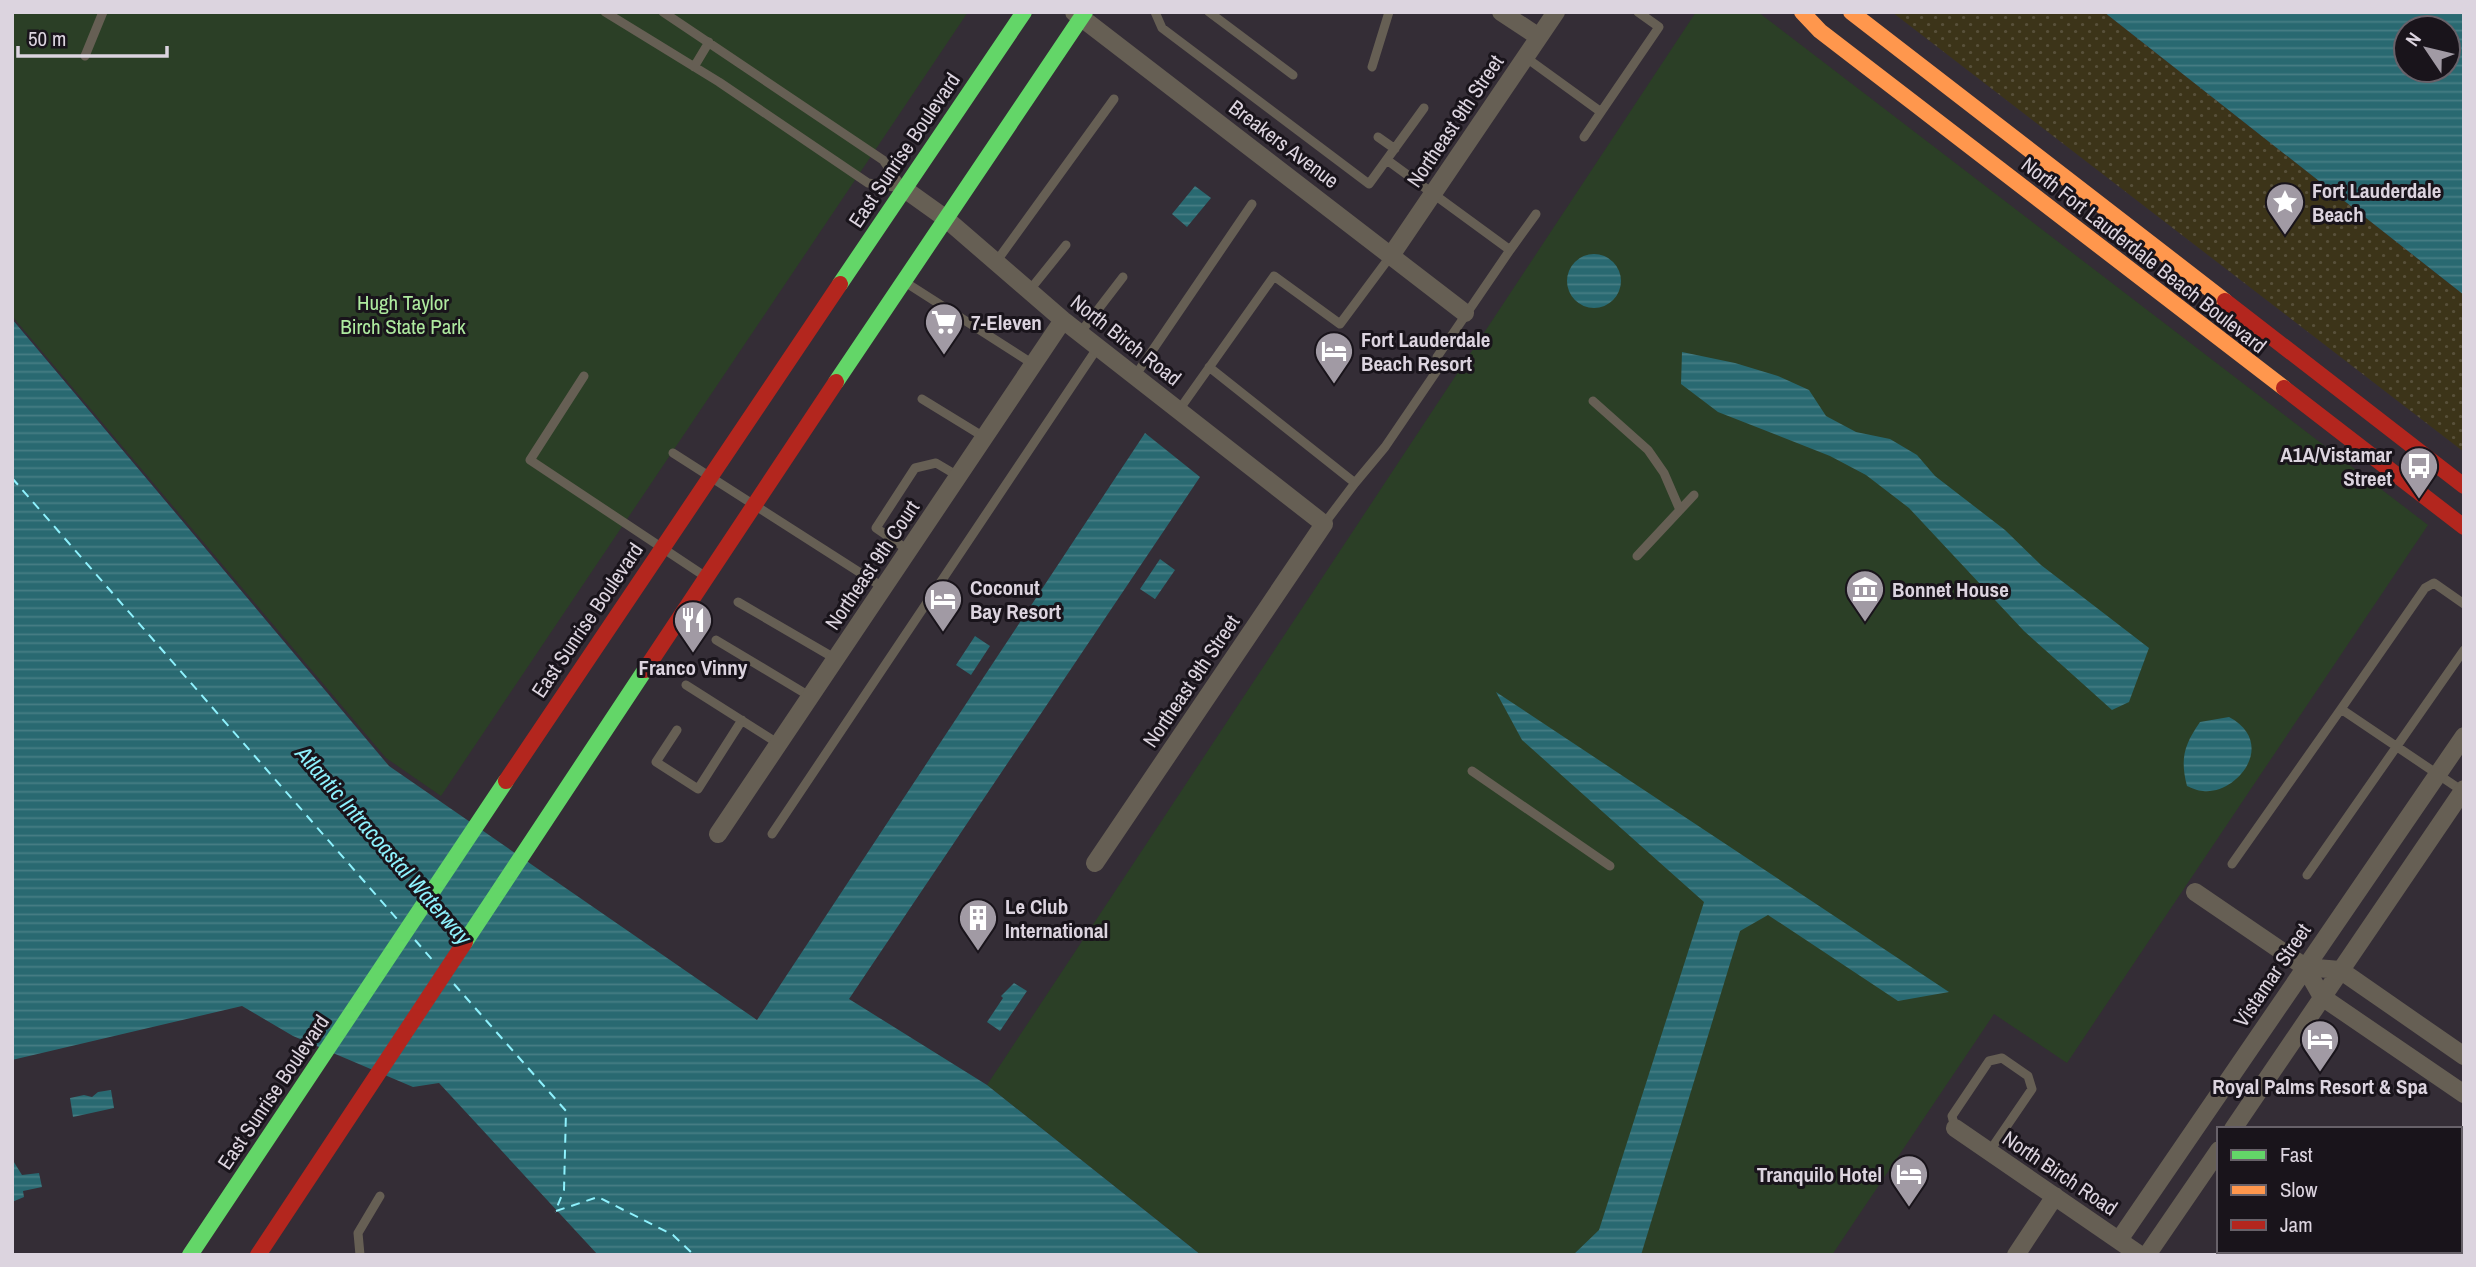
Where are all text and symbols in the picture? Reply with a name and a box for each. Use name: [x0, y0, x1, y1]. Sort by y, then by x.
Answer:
scale bar: [18, 14, 166, 58]
north arrow: [2392, 14, 2462, 84]
text: 50 m: [28, 24, 66, 53]
text: N: [2399, 27, 2427, 51]
street label: Northeast 9th Street: [1400, 49, 1510, 193]
street label: East Sunrise Boulevard: [841, 67, 967, 233]
street label: Breakers Avenue: [1223, 93, 1345, 195]
street label: North Fort Lauderdale Beach Boulevard: [2015, 150, 2273, 360]
place label: Fort Lauderdale Beach: [2312, 176, 2441, 229]
place icon: Fort Lauderdale Beach: [2264, 181, 2306, 236]
park label: Hugh Taylor Birch State Park: [340, 288, 466, 341]
street label: North Birch Road: [1065, 288, 1187, 392]
supermarket icon: 7-Eleven: [923, 301, 965, 356]
place label: 7-Eleven: [971, 308, 1042, 337]
place label: Fort Lauderdale Beach Resort: [1361, 325, 1490, 378]
hotel icon: Fort Lauderdale Beach Resort: [1313, 330, 1355, 385]
place label: A1A/Vistamar Street: [2280, 440, 2392, 493]
bus stop icon: A1A/Vistamar Street: [2398, 445, 2440, 500]
street label: Northeast 9th Court: [818, 494, 926, 635]
street label: East Sunrise Boulevard: [524, 537, 650, 703]
museum icon: Bonnet House: [1844, 568, 1886, 623]
place label: Coconut Bay Resort: [970, 573, 1061, 626]
place label: Bonnet House: [1892, 575, 2009, 604]
hotel icon: Coconut Bay Resort: [922, 578, 964, 633]
restaurant icon: Franco Vinny: [672, 599, 714, 654]
street label: Northeast 9th Street: [1136, 609, 1246, 753]
place label: Franco Vinny: [639, 653, 748, 682]
water label: Atlantic Intracoastal Waterway: [288, 738, 480, 952]
place label: Le Club International: [1005, 892, 1108, 945]
building icon: Le Club International: [957, 897, 999, 952]
street label: Vistamar Street: [2227, 917, 2318, 1033]
street label: East Sunrise Boulevard: [210, 1009, 336, 1175]
hotel icon: Royal Palms Resort & Spa: [2299, 1018, 2341, 1073]
place label: Royal Palms Resort & Spa: [2212, 1072, 2428, 1101]
street label: North Birch Road: [1997, 1124, 2123, 1222]
legend: [2217, 1127, 2462, 1253]
text: Fast: [2280, 1140, 2313, 1169]
hotel icon: Tranquilo Hotel: [1888, 1153, 1930, 1208]
place label: Tranquilo Hotel: [1757, 1160, 1882, 1189]
text: Slow: [2280, 1175, 2318, 1204]
text: Jam: [2280, 1210, 2313, 1239]

